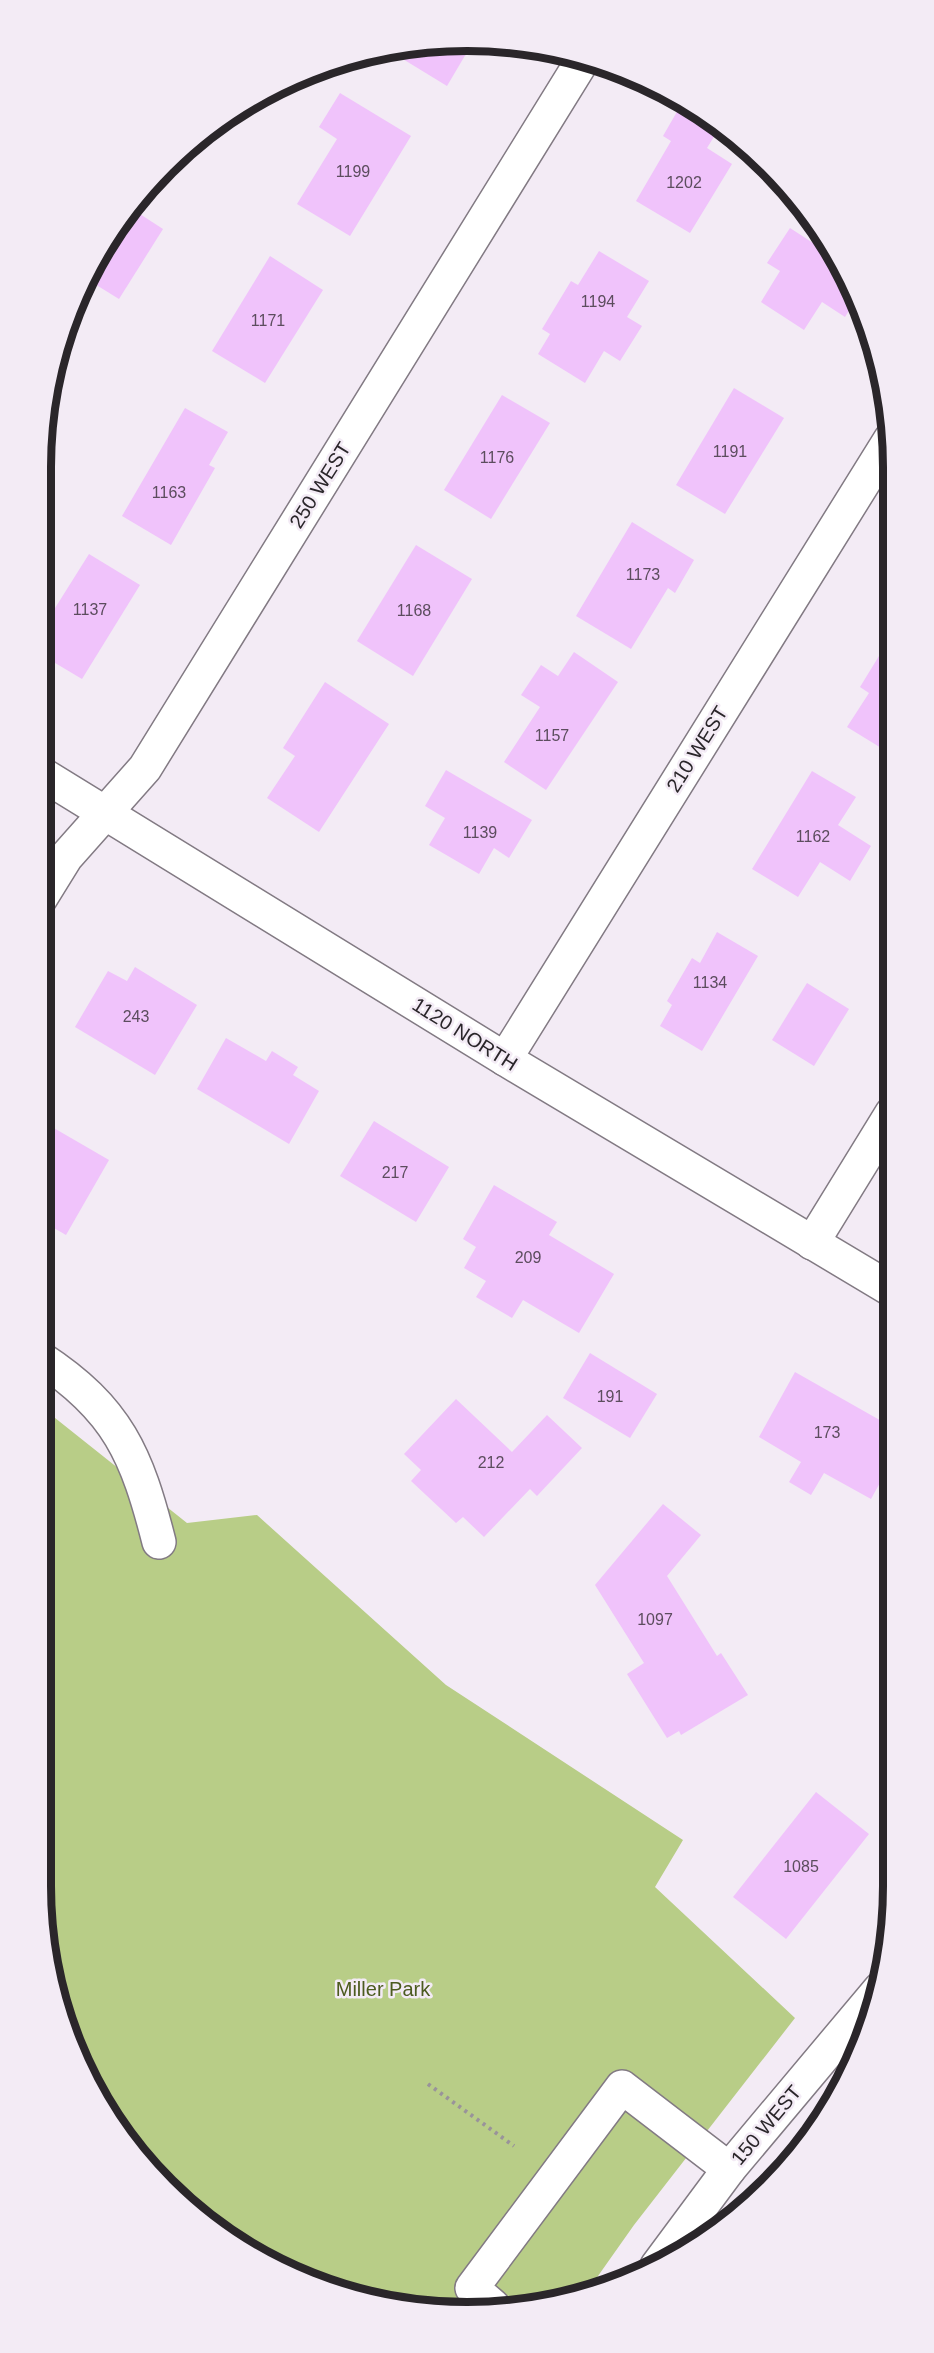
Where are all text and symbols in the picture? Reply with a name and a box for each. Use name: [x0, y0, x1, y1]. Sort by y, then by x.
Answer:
house number: 1199: [336, 163, 370, 180]
house number: 1202: [666, 174, 702, 191]
house number: 1194: [581, 293, 615, 310]
house number: 1171: [251, 312, 285, 329]
street label: 250 WEST: [285, 438, 355, 532]
house number: 1191: [713, 443, 747, 460]
house number: 1176: [480, 449, 514, 466]
house number: 1163: [152, 484, 186, 501]
house number: 1173: [626, 566, 660, 583]
house number: 1137: [73, 601, 107, 618]
house number: 1168: [397, 602, 431, 619]
street label: 210 WEST: [662, 702, 732, 796]
house number: 1157: [535, 727, 569, 744]
house number: 1139: [463, 824, 497, 841]
house number: 1162: [796, 828, 830, 845]
house number: 1134: [693, 974, 727, 991]
street label: 1120 NORTH: [409, 993, 521, 1075]
house number: 243: [123, 1008, 149, 1025]
house number: 217: [382, 1164, 408, 1181]
house number: 209: [515, 1249, 541, 1266]
house number: 191: [597, 1388, 623, 1405]
house number: 173: [814, 1424, 840, 1441]
house number: 212: [478, 1454, 504, 1471]
house number: 1097: [637, 1611, 673, 1628]
house number: 1085: [783, 1858, 819, 1875]
park label: Miller Park: [336, 1978, 431, 2000]
street label: 150 WEST: [726, 2081, 806, 2169]

